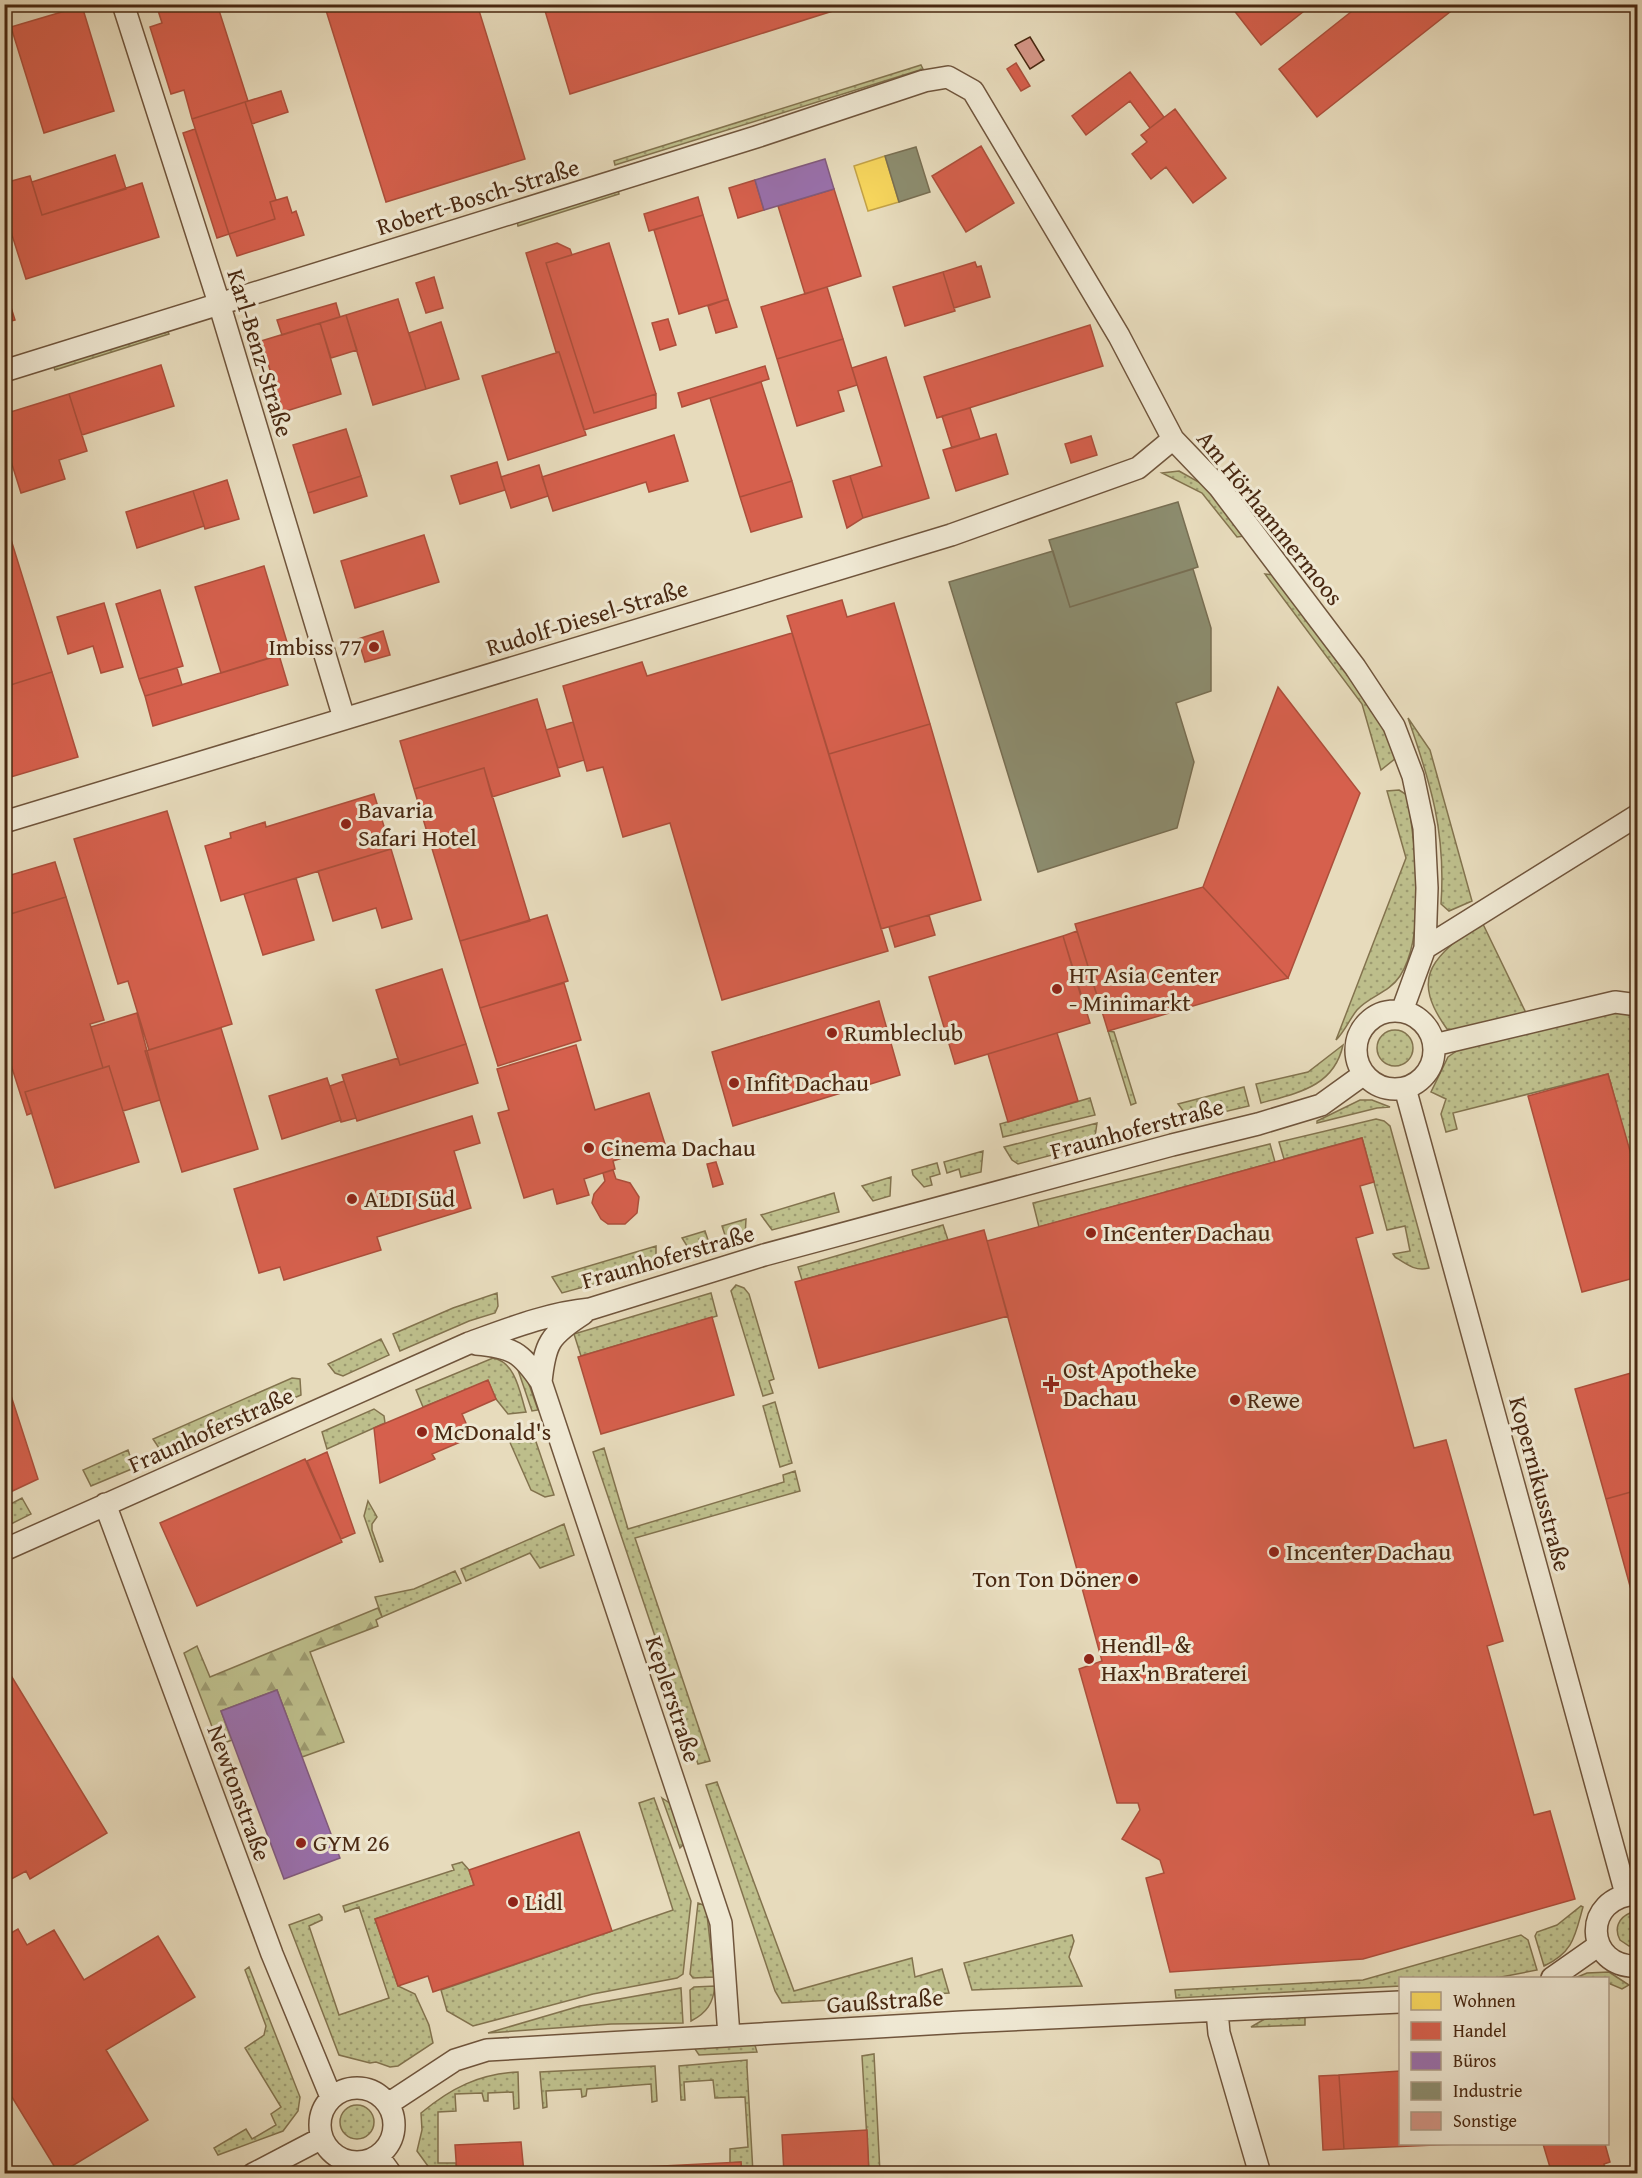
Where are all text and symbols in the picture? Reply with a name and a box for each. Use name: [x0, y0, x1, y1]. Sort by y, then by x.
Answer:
street label: Robert-Bosch-Straße: [372, 149, 584, 244]
street label: Karl-Benz-Straße: [218, 265, 303, 441]
street label: Am Hörhammermoos: [1189, 423, 1352, 613]
street label: Rudolf-Diesel-Straße: [482, 570, 692, 665]
place label: Imbiss 77: [268, 629, 362, 664]
marker: Imbiss 77: [367, 640, 381, 654]
place label: Bavaria Safari Hotel: [358, 792, 477, 855]
marker: Bavaria Safari Hotel: [339, 817, 353, 831]
place label: HT Asia Center - Minimarkt: [1069, 957, 1219, 1020]
marker: HT Asia Center - Minimarkt: [1050, 982, 1064, 996]
place label: Rumbleclub: [844, 1015, 963, 1050]
marker: Rumbleclub: [825, 1026, 839, 1040]
place label: Infit Dachau: [746, 1065, 869, 1100]
marker: Infit Dachau: [727, 1076, 741, 1090]
street label: Fraunhoferstraße: [1046, 1089, 1227, 1168]
place label: Cinema Dachau: [601, 1130, 756, 1165]
marker: Cinema Dachau: [582, 1141, 596, 1155]
place label: ALDI Süd: [364, 1181, 455, 1216]
marker: ALDI Süd: [345, 1192, 359, 1206]
street label: Fraunhoferstraße: [577, 1215, 758, 1298]
place label: InCenter Dachau: [1103, 1215, 1271, 1250]
marker: InCenter Dachau: [1084, 1226, 1098, 1240]
place label: Ost Apotheke Dachau: [1063, 1352, 1197, 1415]
street label: Fraunhoferstraße: [122, 1377, 299, 1482]
marker: Ost Apotheke Dachau: [1044, 1377, 1058, 1391]
place label: Rewe: [1247, 1382, 1300, 1417]
street label: Kopernikusstraße: [1500, 1392, 1581, 1575]
marker: Rewe: [1228, 1393, 1242, 1407]
place label: McDonald's: [434, 1414, 551, 1449]
marker: McDonald's: [415, 1425, 429, 1439]
place label: Incenter Dachau: [1286, 1534, 1451, 1569]
marker: Incenter Dachau: [1267, 1545, 1281, 1559]
place label: Ton Ton Döner: [973, 1561, 1121, 1596]
marker: Ton Ton Döner: [1126, 1572, 1140, 1586]
place label: Hendl- & Hax'n Braterei: [1101, 1627, 1248, 1690]
street label: Keplerstraße: [637, 1631, 710, 1766]
marker: Hendl- & Hax'n Braterei: [1082, 1652, 1096, 1666]
street label: Newtonstraße: [199, 1720, 280, 1866]
place label: GYM 26: [313, 1825, 390, 1860]
marker: GYM 26: [294, 1836, 308, 1850]
place label: Lidl: [525, 1884, 563, 1919]
marker: Lidl: [506, 1895, 520, 1909]
legend: [1399, 1977, 1609, 2145]
street label: Gaußstraße: [825, 1979, 944, 2022]
text: Wohnen: [1453, 1987, 1516, 2014]
text: Handel: [1453, 2017, 1507, 2044]
text: Büros: [1453, 2047, 1496, 2074]
text: Industrie: [1453, 2077, 1522, 2104]
text: Sonstige: [1453, 2107, 1517, 2134]

